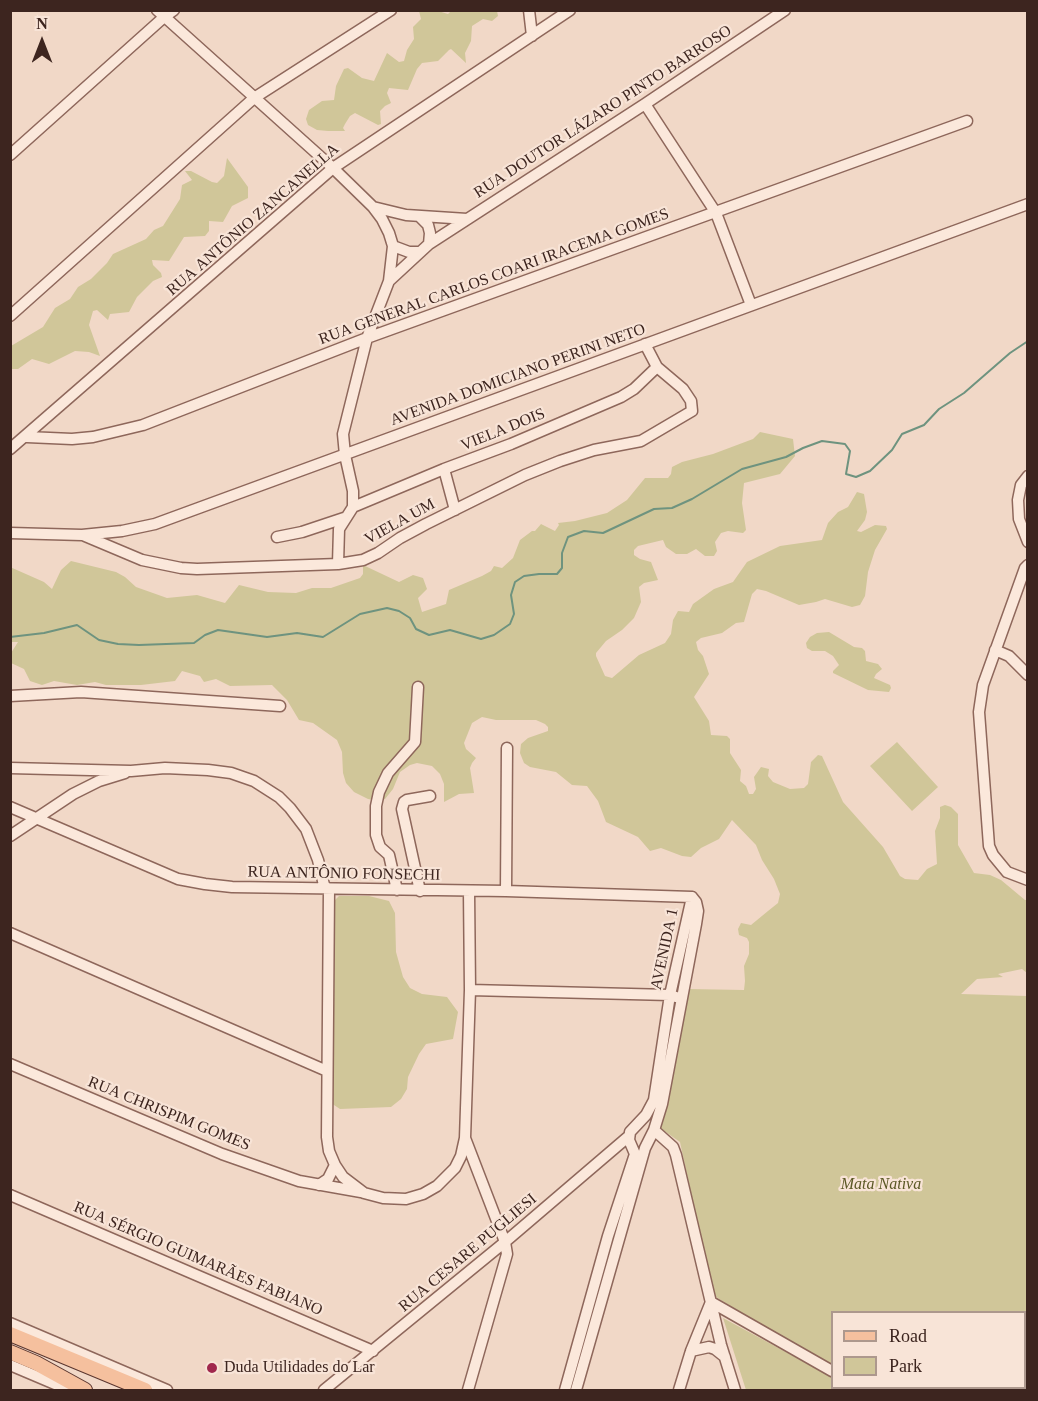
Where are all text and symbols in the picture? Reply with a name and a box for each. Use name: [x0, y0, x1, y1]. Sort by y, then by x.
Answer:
north arrow: [12, 12, 72, 72]
text: N: [36, 15, 48, 32]
street label: RUA DOUTOR LÁZARO PINTO BARROSO: [471, 21, 735, 203]
street label: RUA ANTÔNIO ZANCANELLA: [163, 140, 343, 300]
street label: RUA GENERAL CARLOS COARI IRACEMA GOMES: [316, 205, 672, 349]
street label: AVENIDA DOMICIANO PERINI NETO: [388, 320, 648, 430]
street label: VIELA DOIS: [458, 404, 548, 456]
street label: VIELA UM: [361, 495, 439, 549]
street label: RUA ANTÔNIO FONSECHI: [247, 863, 441, 885]
street label: AVENIDA 1: [647, 907, 683, 991]
street label: RUA CHRISPIM GOMES: [85, 1073, 253, 1155]
park label: Mata Nativa: [841, 1175, 921, 1195]
street label: RUA CESARE PUGLIESI: [395, 1190, 541, 1316]
street label: RUA SÉRGIO GUIMARÃES FABIANO: [71, 1198, 325, 1320]
legend: [831, 1311, 1026, 1389]
text: Road: [889, 1326, 927, 1346]
text: Park: [889, 1356, 922, 1376]
place label: Duda Utilidades do Lar: [224, 1358, 375, 1378]
marker: Duda Utilidades do Lar: [205, 1361, 219, 1375]

